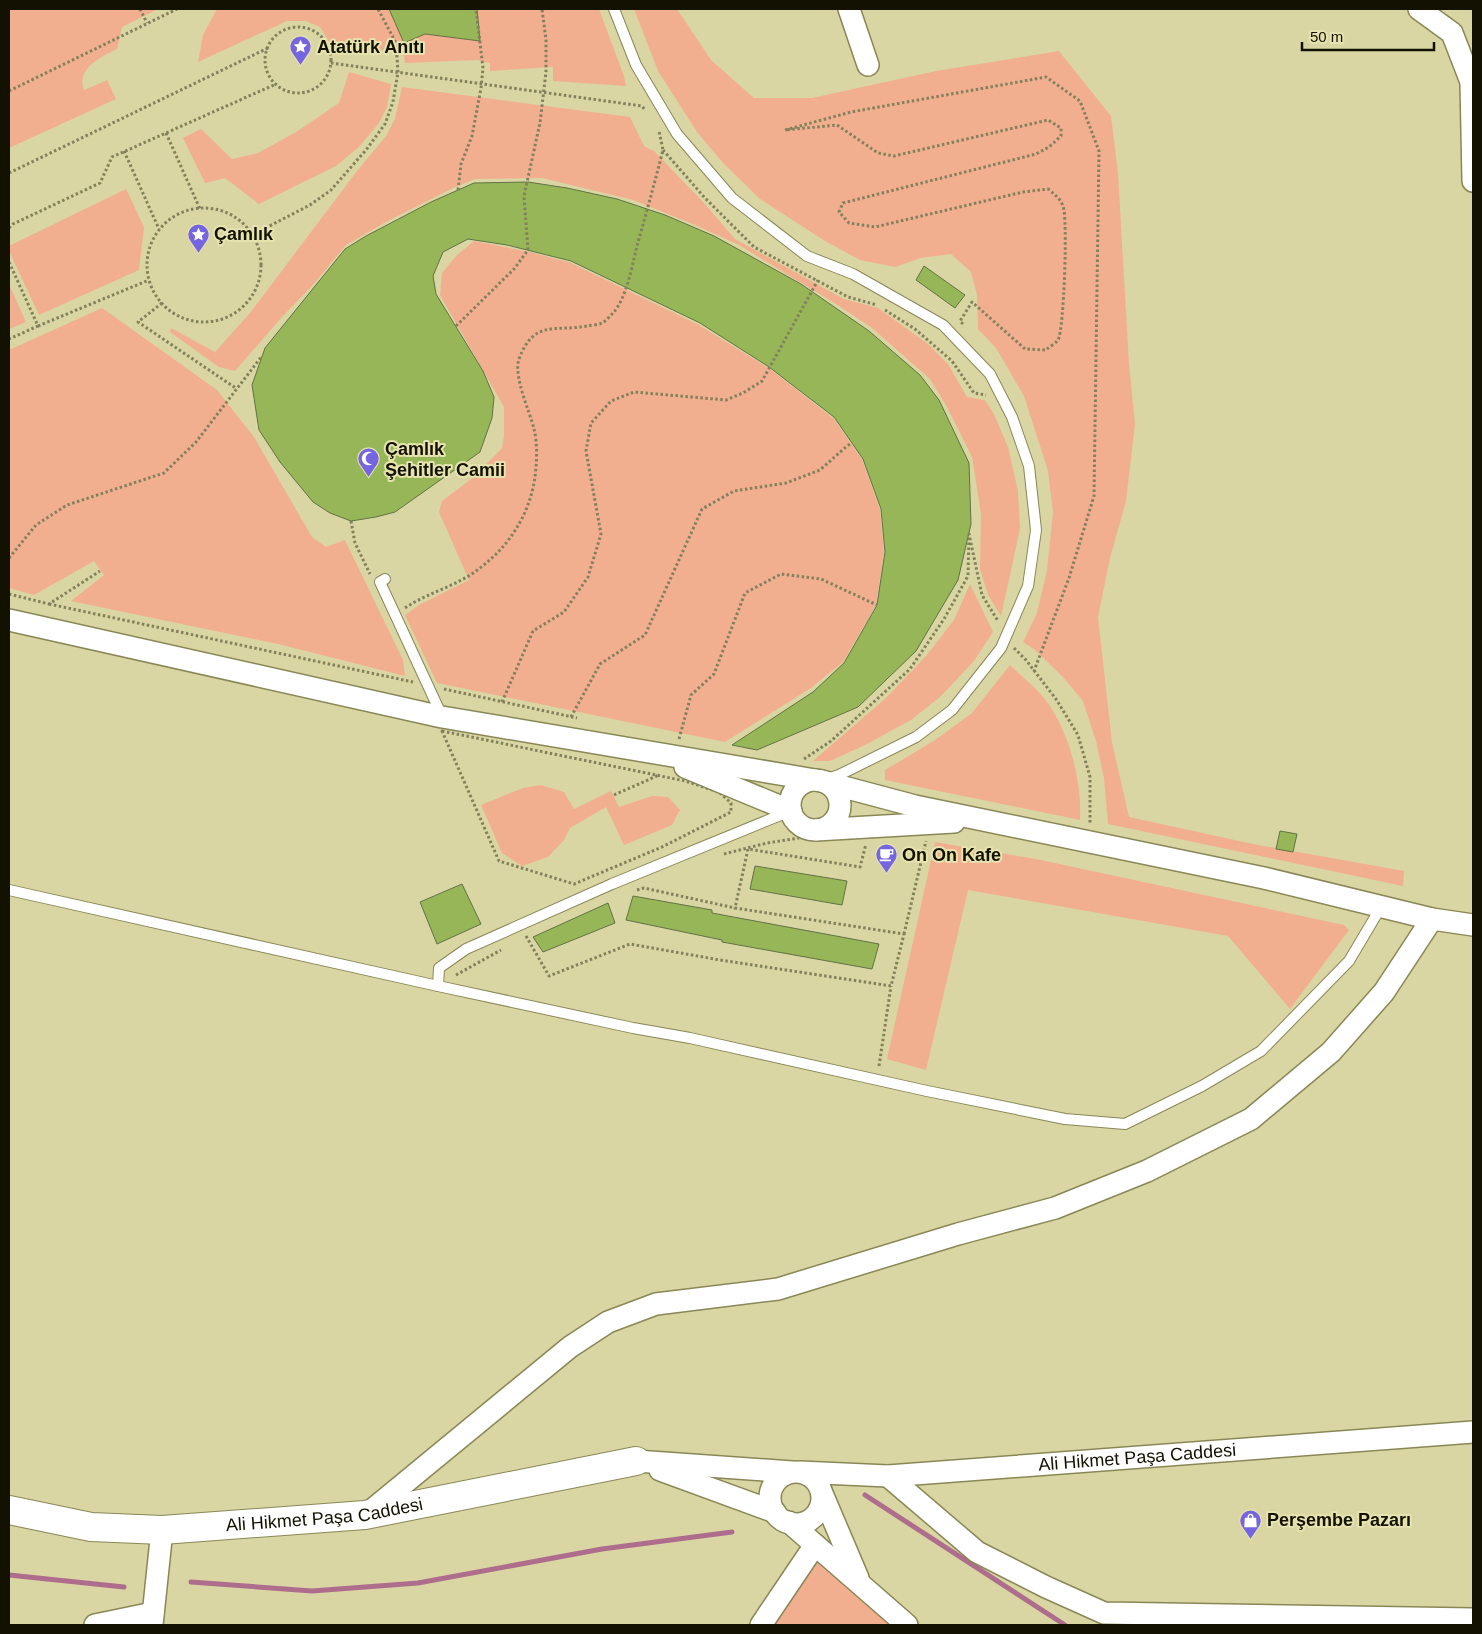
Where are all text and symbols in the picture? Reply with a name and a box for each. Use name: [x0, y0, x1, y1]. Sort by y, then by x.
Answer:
scale bar: [1302, 20, 1434, 52]
text: 50 m: [1310, 28, 1343, 45]
place icon: Atatürk Anıtı: [289, 35, 313, 66]
place label: Atatürk Anıtı: [317, 37, 424, 57]
place icon: Çamlık: [186, 222, 210, 253]
place label: Çamlık: [214, 224, 274, 244]
place label: Çamlık Şehitler Camii: [385, 439, 505, 480]
mosque icon: Çamlık Şehitler Camii: [357, 447, 381, 478]
cafe icon: On On Kafe: [874, 843, 898, 874]
place label: On On Kafe: [902, 845, 1001, 865]
street label: Ali Hikmet Paşa Caddesi: [1038, 1440, 1237, 1475]
street label: Ali Hikmet Paşa Caddesi: [225, 1494, 425, 1535]
shop icon: Perşembe Pazarı: [1239, 1508, 1263, 1539]
place label: Perşembe Pazarı: [1267, 1510, 1411, 1530]

